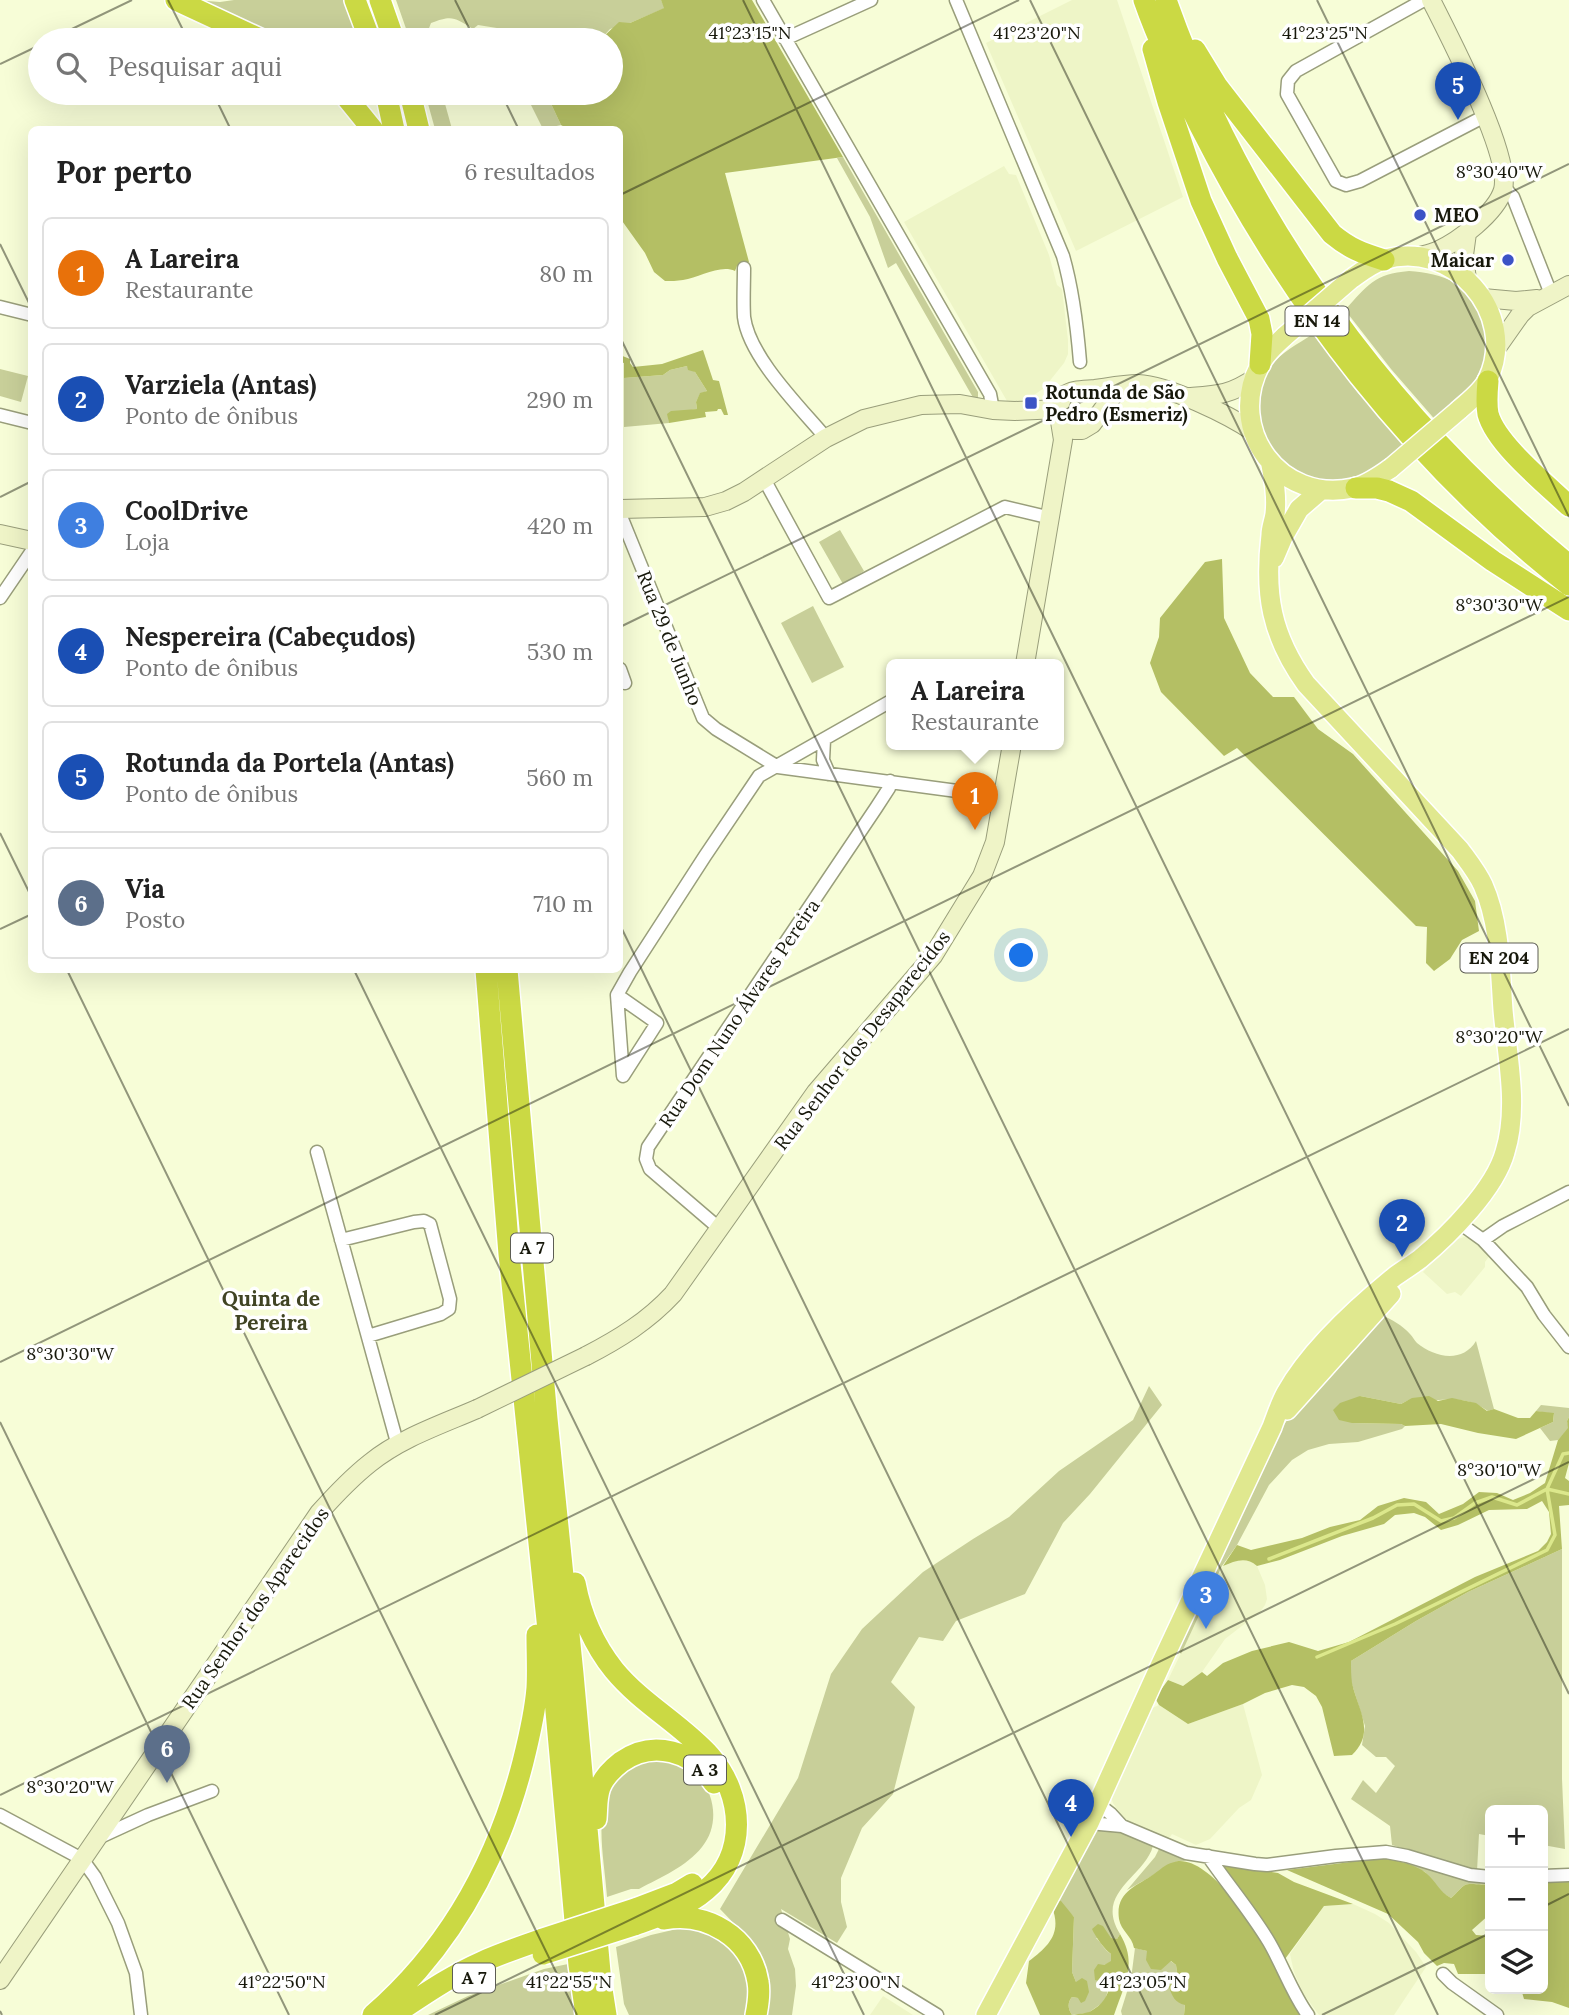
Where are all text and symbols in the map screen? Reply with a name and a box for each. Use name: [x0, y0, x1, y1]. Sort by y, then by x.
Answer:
text: 41°23'15"N: [708, 21, 792, 44]
text: 41°23'20"N: [993, 21, 1081, 44]
text: 41°23'25"N: [1282, 21, 1368, 44]
search box: [28, 28, 623, 105]
icon: search: [52, 48, 90, 86]
text: Pesquisar aqui: [108, 50, 282, 83]
pin: 5: [1435, 62, 1481, 120]
text: Por perto: [56, 153, 192, 191]
text: 6 resultados: [464, 157, 595, 186]
text: 8°30'40"W: [1456, 160, 1543, 183]
place label: MEO: [1434, 203, 1479, 227]
marker: MEO: [1412, 207, 1428, 223]
text: A Lareira: [125, 242, 239, 275]
place label: Maicar: [1431, 248, 1494, 272]
marker: Maicar: [1500, 252, 1516, 268]
text: 1: [76, 259, 86, 288]
text: 80 m: [539, 259, 593, 288]
text: Restaurante: [125, 275, 254, 304]
road number: EN 14: [1286, 306, 1348, 335]
text: Varziela (Antas): [125, 368, 317, 401]
place label: Rotunda de São Pedro (Esmeriz): [1045, 380, 1188, 427]
text: 2: [75, 385, 87, 414]
text: 290 m: [526, 385, 593, 414]
marker: Rotunda de São Pedro (Esmeriz): [1023, 395, 1039, 411]
text: Ponto de ônibus: [125, 401, 298, 430]
text: CoolDrive: [125, 494, 248, 527]
text: 3: [75, 511, 87, 540]
text: 420 m: [527, 511, 593, 540]
text: Loja: [125, 527, 170, 556]
street label: Rua 29 de Junho: [632, 567, 708, 709]
text: 8°30'30"W: [1455, 593, 1544, 616]
text: Nespereira (Cabeçudos): [125, 620, 415, 653]
text: 4: [75, 637, 87, 666]
text: 530 m: [527, 637, 593, 666]
text: Ponto de ônibus: [125, 653, 298, 682]
popup: [886, 659, 1064, 750]
text: A Lareira: [911, 674, 1025, 707]
text: Restaurante: [911, 707, 1039, 736]
text: Rotunda da Portela (Antas): [125, 746, 454, 779]
text: 5: [75, 763, 87, 792]
text: 560 m: [526, 763, 593, 792]
pin: 1: [952, 772, 998, 830]
text: Ponto de ônibus: [125, 779, 298, 808]
text: Via: [125, 872, 165, 905]
text: 6: [74, 889, 88, 918]
text: 710 m: [533, 889, 593, 918]
street label: Rua Dom Nuno Álvares Pereira: [653, 894, 825, 1132]
text: Posto: [125, 905, 185, 934]
street label: Rua Senhor dos Desaparecidos: [769, 925, 955, 1155]
your location: [1004, 938, 1038, 972]
road number: EN 204: [1460, 944, 1538, 973]
text: 8°30'20"W: [1455, 1025, 1544, 1048]
pin: 2: [1379, 1199, 1425, 1257]
road number: A 7: [511, 1233, 553, 1262]
district label: Quinta de Pereira: [222, 1285, 320, 1336]
text: 8°30'30"W: [26, 1342, 115, 1365]
text: 8°30'10"W: [1457, 1458, 1542, 1481]
street label: Rua Senhor dos Aparecidos: [176, 1502, 334, 1713]
pin: 3: [1183, 1571, 1229, 1629]
pin: 6: [144, 1725, 190, 1783]
road number: A 3: [684, 1756, 726, 1784]
text: 8°30'20"W: [26, 1775, 115, 1798]
pin: 4: [1048, 1779, 1094, 1837]
map controls: [1485, 1805, 1548, 1994]
button: +: [1485, 1805, 1548, 1868]
button: −: [1485, 1868, 1548, 1931]
button: layers: [1485, 1931, 1548, 1994]
road number: A 7: [453, 1964, 495, 1992]
text: 41°22'50"N: [238, 1970, 326, 1993]
text: 41°22'55"N: [526, 1970, 612, 1993]
text: 41°23'00"N: [811, 1970, 901, 1993]
text: 41°23'05"N: [1099, 1970, 1187, 1993]

